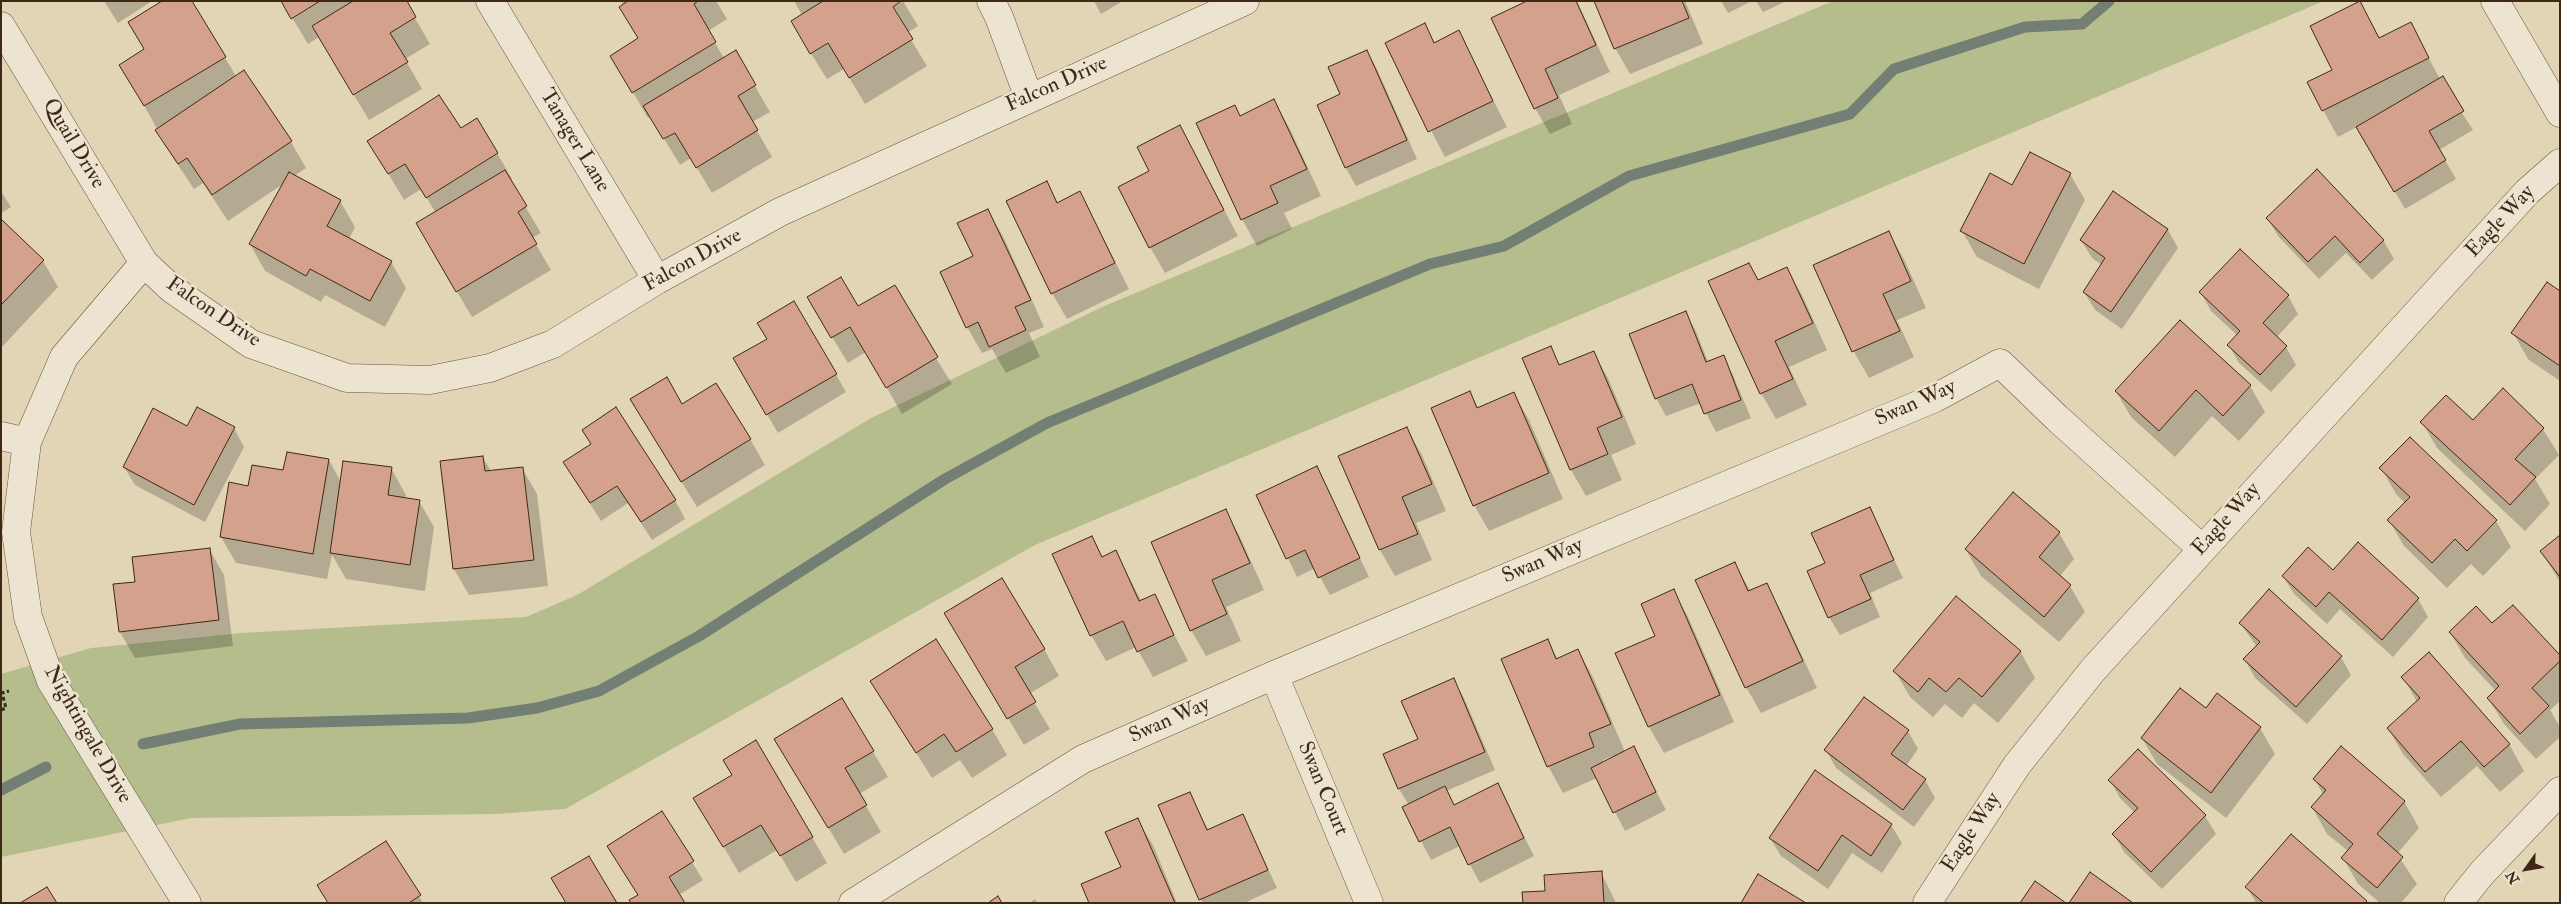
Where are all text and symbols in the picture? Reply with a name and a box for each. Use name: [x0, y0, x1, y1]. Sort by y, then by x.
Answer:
street label: Falcon Drive: [1002, 51, 1112, 119]
street label: Tanager Lane: [533, 85, 615, 197]
street label: Quail Drive: [36, 94, 110, 194]
street label: Eagle Way: [2461, 181, 2541, 263]
street label: Falcon Drive: [640, 224, 746, 298]
street label: Falcon Drive: [161, 272, 265, 354]
street label: Swan Way: [1872, 375, 1960, 433]
street label: Eagle Way: [2188, 478, 2266, 562]
street label: Swan Way: [1499, 534, 1587, 590]
street label: Nightingale Drive: [38, 662, 136, 808]
street label: Swan Way: [1126, 692, 1214, 750]
street label: Swan Court: [1291, 738, 1353, 840]
street label: Eagle Way: [1937, 788, 2007, 878]
north arrow: [2501, 844, 2551, 894]
text: N: [2502, 867, 2523, 887]

